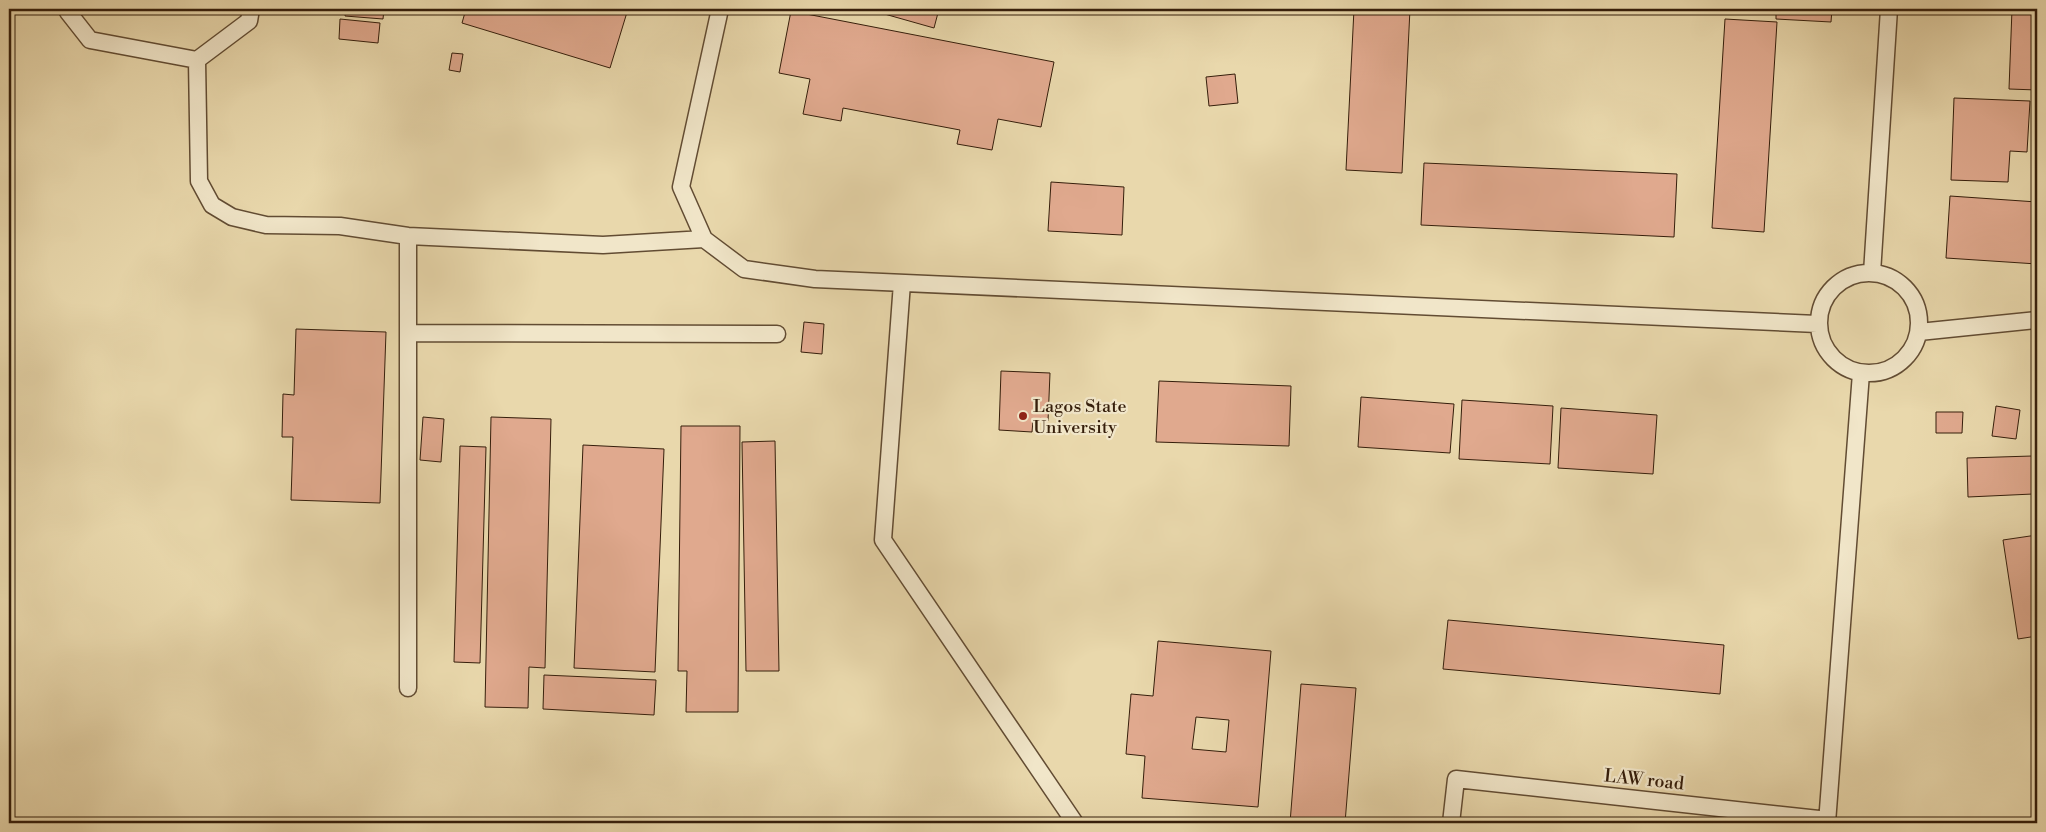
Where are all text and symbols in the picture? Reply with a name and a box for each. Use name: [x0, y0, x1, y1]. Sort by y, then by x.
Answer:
place label: Lagos State University: [1033, 395, 1126, 439]
marker: Lagos State University: [1017, 410, 1029, 422]
street label: LAW road: [1603, 764, 1686, 796]

